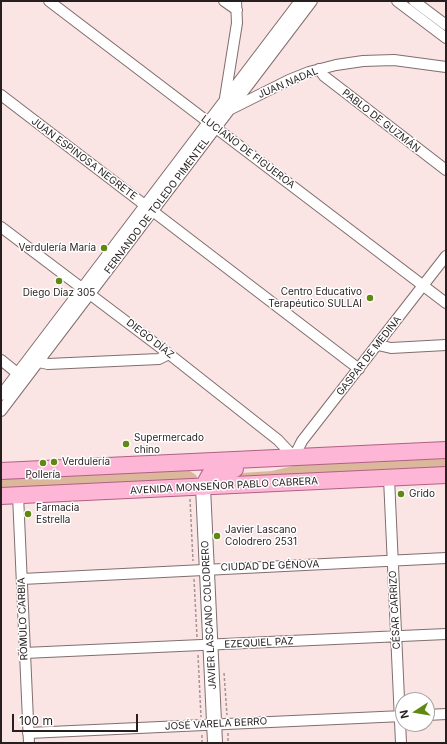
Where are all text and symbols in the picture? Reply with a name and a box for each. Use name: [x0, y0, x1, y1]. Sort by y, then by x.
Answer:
street label: JUAN NADAL: [256, 65, 320, 101]
street label: PABLO DE GUZMÁN: [340, 87, 422, 155]
street label: LUCIANO DE FIGUEROA: [199, 113, 297, 191]
street label: JUAN ESPINOSA NEGRETE: [29, 115, 139, 203]
street label: FERNANDO DE TOLEDO PIMENTEL: [102, 136, 212, 276]
place label: Verdulería María: [19, 242, 96, 254]
marker: Verdulería María: [99, 243, 109, 253]
marker: Diego Díaz 305: [54, 276, 64, 286]
place label: Centro Educativo Terapéutico SULLAI: [268, 286, 362, 310]
place label: Diego Díaz 305: [23, 287, 95, 299]
marker: Centro Educativo Terapéutico SULLAI: [365, 293, 375, 303]
street label: GASPAR DE MEDINA: [334, 314, 404, 398]
street label: DIEGO DÍAZ: [124, 317, 176, 361]
place label: Supermercado chino: [134, 432, 204, 456]
marker: Supermercado chino: [121, 439, 131, 449]
place label: Verdulería: [62, 456, 110, 468]
marker: Verdulería: [49, 457, 59, 467]
marker: Pollería: [38, 458, 48, 468]
place label: Pollería: [26, 469, 60, 481]
street label: AVENIDA MONSEÑOR PABLO CABRERA: [130, 475, 318, 497]
place label: Grido: [409, 488, 435, 500]
marker: Grido: [396, 489, 406, 499]
place label: Farmacia Estrella: [36, 502, 79, 526]
marker: Farmacia Estrella: [23, 509, 33, 519]
place label: Javier Lascano Colodrero 2531: [225, 524, 297, 548]
marker: Javier Lascano Colodrero 2531: [212, 531, 222, 541]
street label: JAVIER LASCANO COLODRERO: [199, 540, 219, 690]
street label: CIUDAD DE GÉNOVA: [220, 558, 320, 574]
street label: CÉSAR CARRIZO: [387, 570, 403, 650]
street label: RÓMULO CARBIA: [16, 577, 30, 661]
street label: EZEQUIEL PAZ: [224, 635, 294, 651]
north arrow: [395, 692, 435, 732]
scale bar: [14, 706, 140, 732]
text: N: [397, 709, 412, 720]
text: 100 m: [19, 713, 53, 728]
street label: JOSÉ VARELA BERRO: [164, 715, 268, 733]

